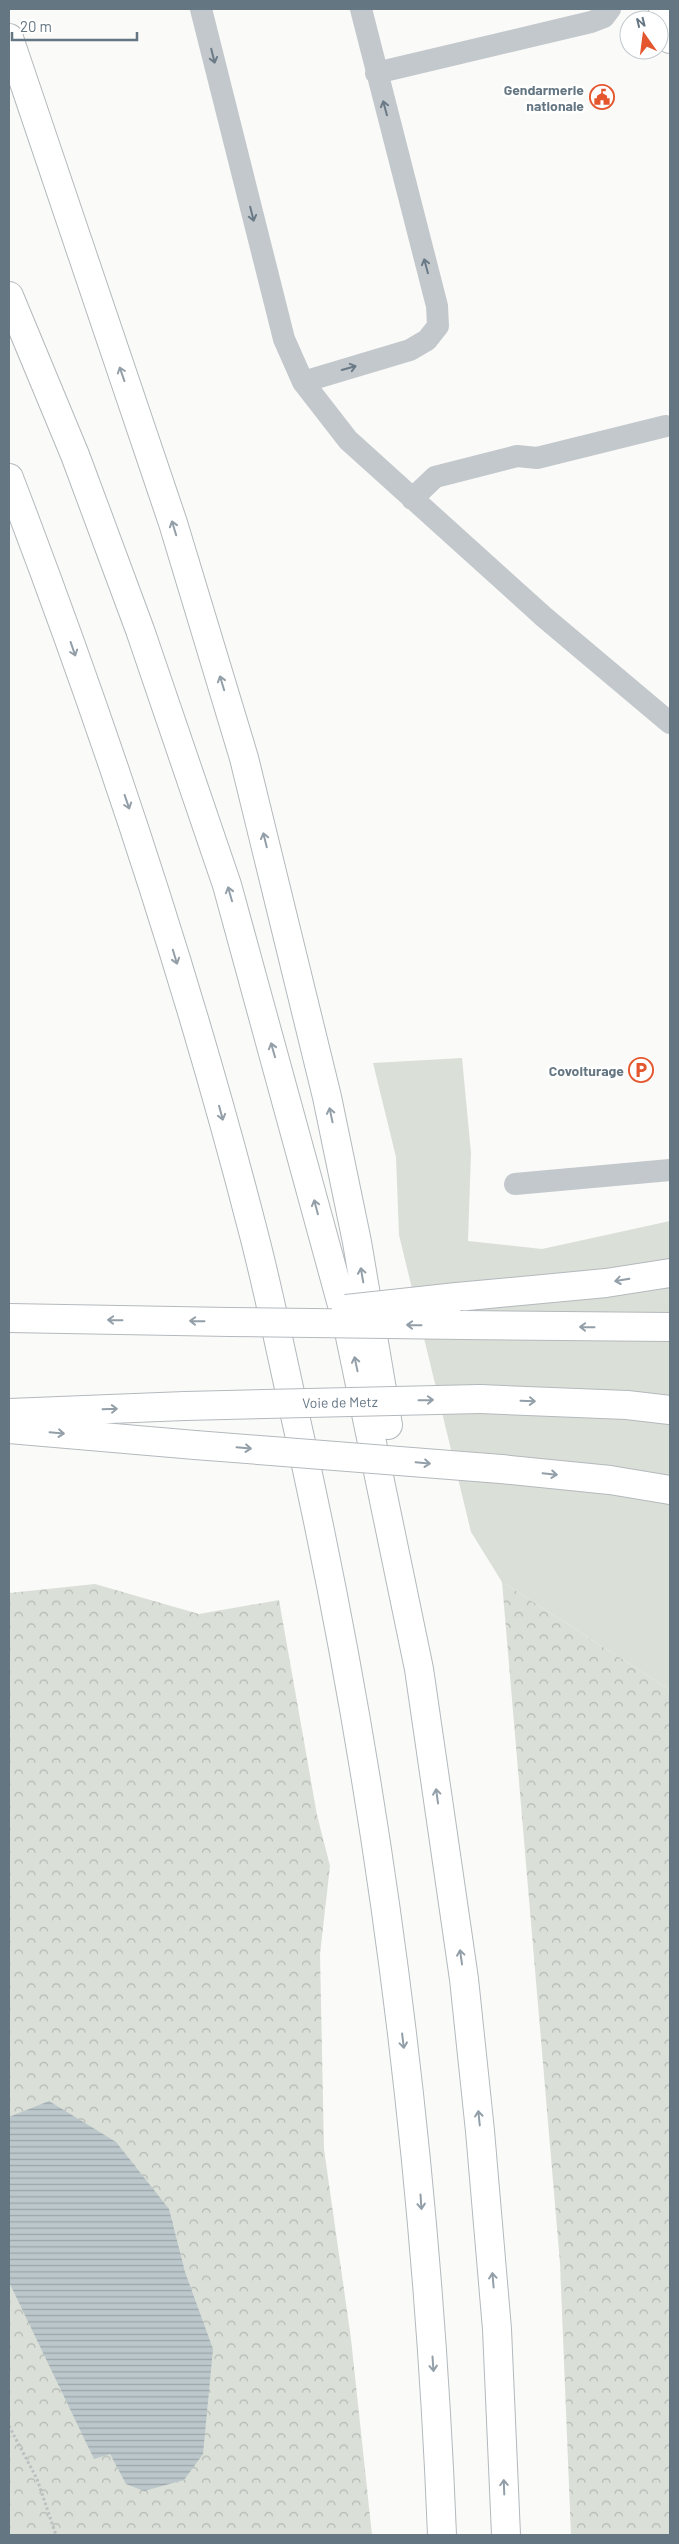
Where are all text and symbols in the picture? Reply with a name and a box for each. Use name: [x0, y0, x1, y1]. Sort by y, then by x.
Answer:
scale bar: [12, 10, 138, 42]
north arrow: [619, 10, 669, 60]
text: N: [634, 13, 647, 31]
text: 20 m: [20, 17, 52, 35]
one-way arrow: [209, 48, 218, 64]
place label: Gendarmerie nationale: [504, 81, 584, 114]
public building icon: Gendarmerie nationale: [589, 84, 615, 110]
one-way arrow: [380, 101, 389, 117]
one-way arrow: [248, 205, 257, 221]
one-way arrow: [421, 258, 430, 274]
one-way arrow: [341, 363, 357, 373]
one-way arrow: [117, 367, 126, 382]
one-way arrow: [169, 520, 179, 536]
one-way arrow: [69, 641, 78, 656]
one-way arrow: [216, 676, 226, 692]
one-way arrow: [123, 794, 132, 810]
one-way arrow: [260, 832, 269, 848]
one-way arrow: [224, 886, 234, 902]
one-way arrow: [171, 949, 181, 965]
one-way arrow: [268, 1043, 278, 1059]
parking icon: Covoiturage: [628, 1057, 654, 1083]
place label: Covoiturage: [549, 1062, 624, 1079]
one-way arrow: [217, 1105, 227, 1121]
one-way arrow: [325, 1108, 335, 1124]
one-way arrow: [311, 1199, 320, 1215]
one-way arrow: [357, 1267, 367, 1283]
one-way arrow: [614, 1276, 630, 1286]
one-way arrow: [108, 1315, 124, 1324]
one-way arrow: [189, 1317, 205, 1326]
one-way arrow: [406, 1320, 422, 1330]
one-way arrow: [579, 1322, 595, 1332]
one-way arrow: [351, 1357, 360, 1373]
street label: Voie de Metz: [302, 1393, 378, 1411]
one-way arrow: [418, 1395, 434, 1405]
one-way arrow: [520, 1396, 536, 1405]
one-way arrow: [102, 1405, 118, 1414]
one-way arrow: [49, 1428, 65, 1438]
one-way arrow: [235, 1444, 251, 1453]
one-way arrow: [415, 1458, 431, 1468]
one-way arrow: [541, 1469, 557, 1479]
one-way arrow: [432, 1788, 442, 1804]
one-way arrow: [456, 1949, 466, 1965]
one-way arrow: [398, 2032, 408, 2048]
one-way arrow: [474, 2111, 484, 2127]
one-way arrow: [416, 2194, 426, 2210]
one-way arrow: [488, 2272, 498, 2288]
one-way arrow: [429, 2356, 438, 2372]
one-way arrow: [499, 2479, 509, 2495]

